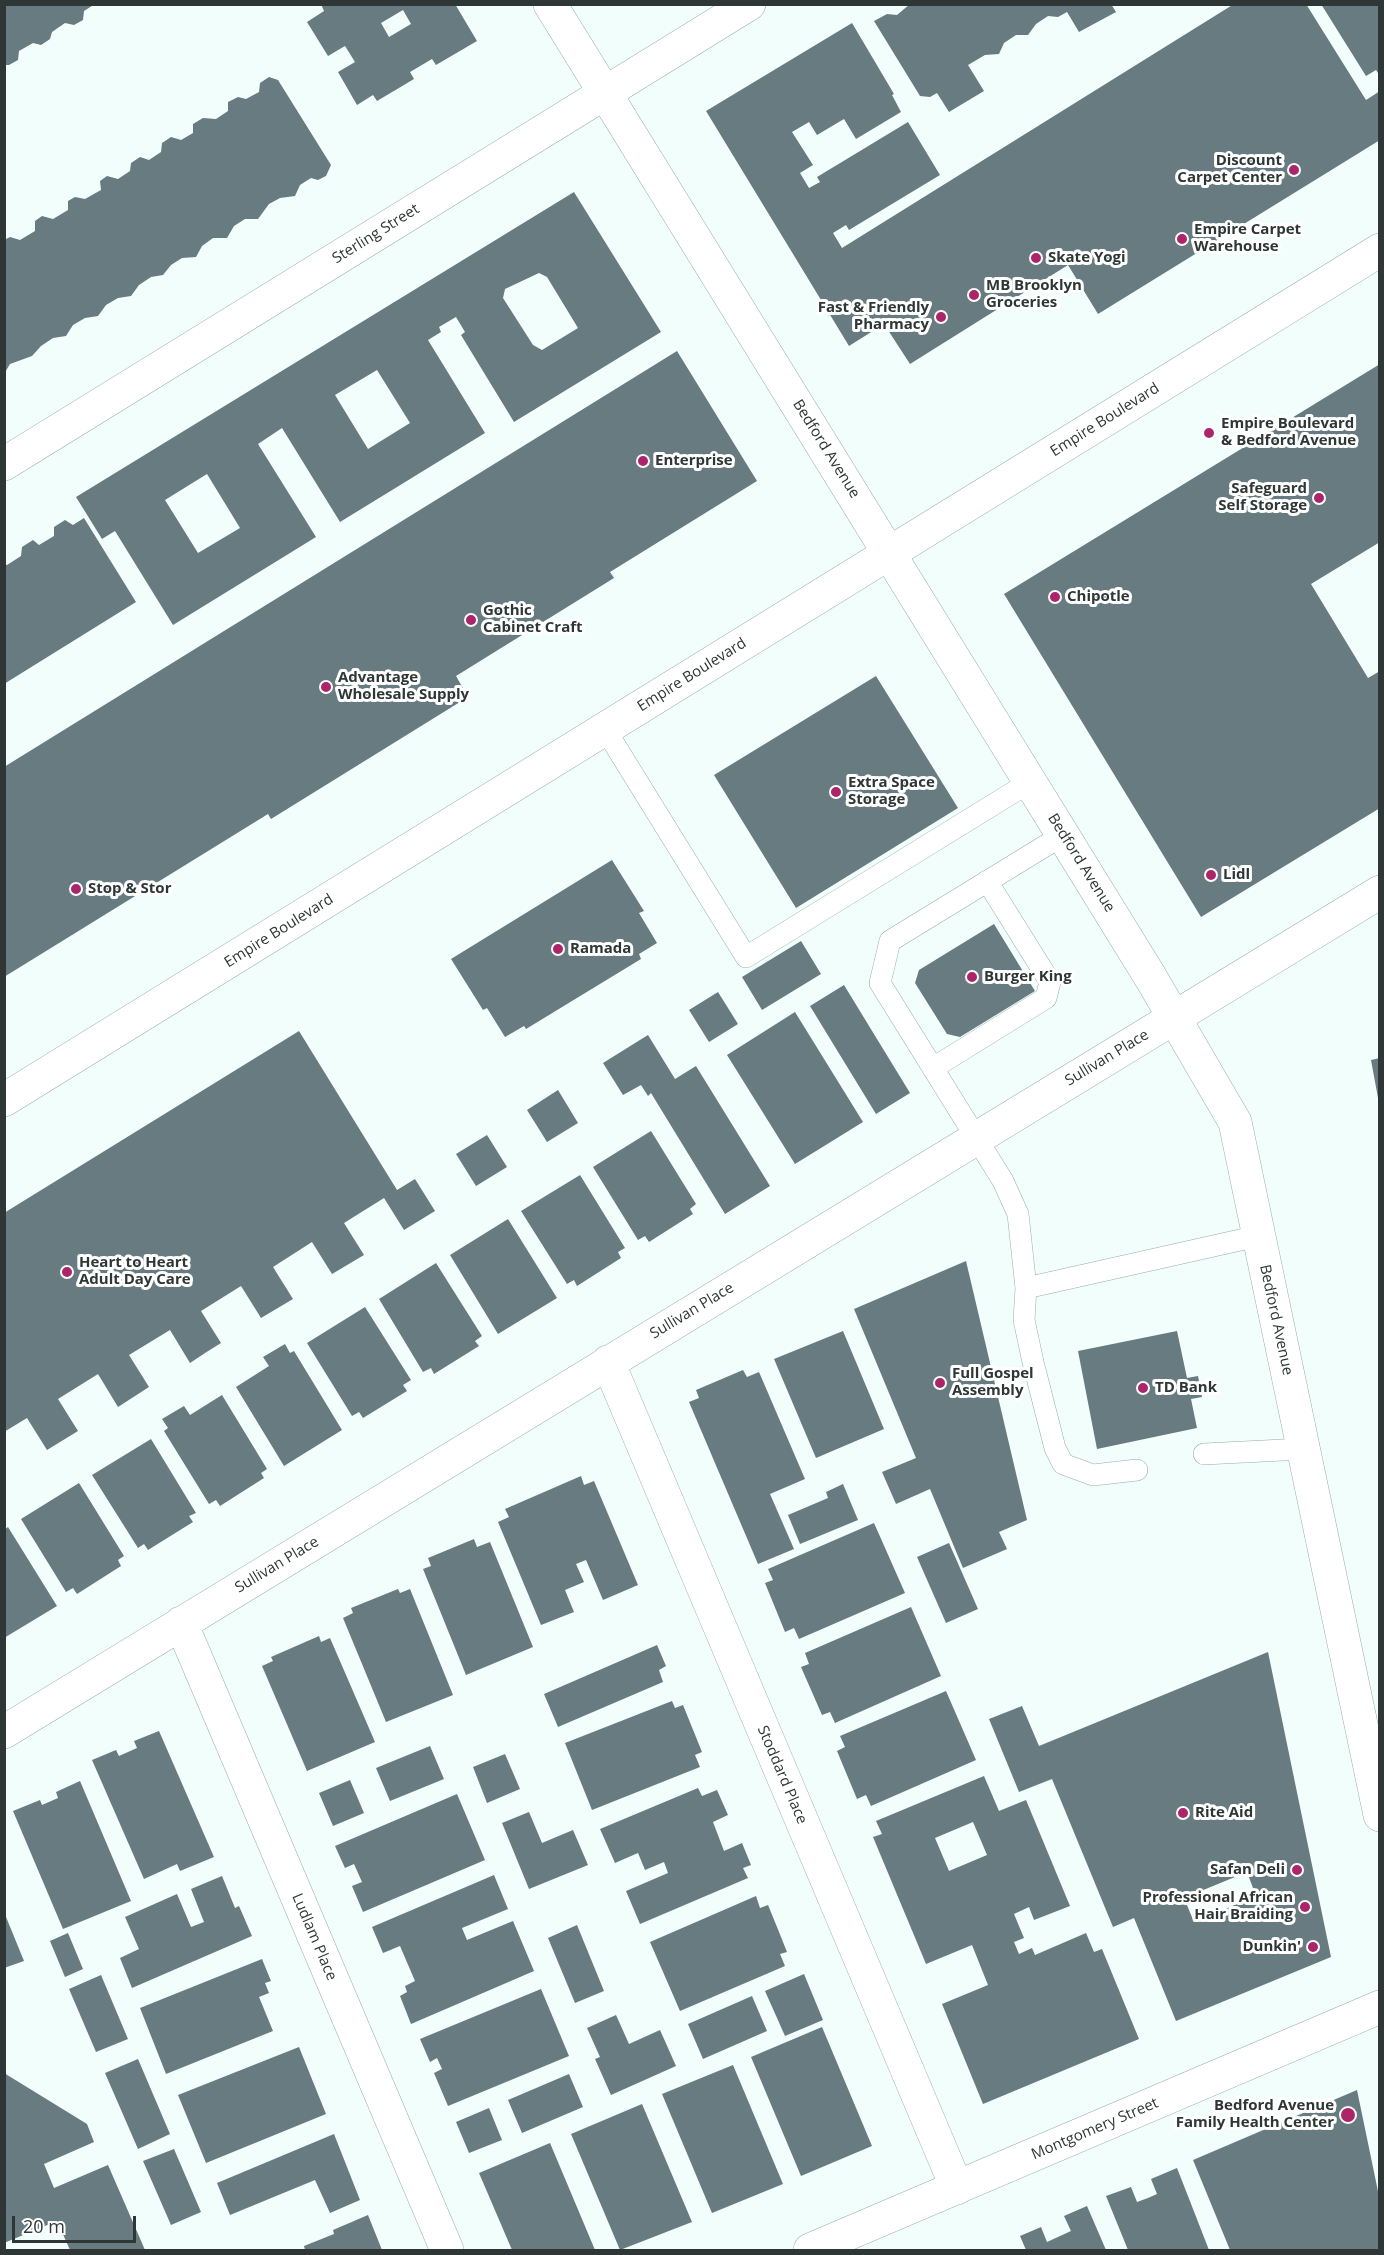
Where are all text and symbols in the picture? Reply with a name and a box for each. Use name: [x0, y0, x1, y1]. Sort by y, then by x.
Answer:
place label: Discount Carpet Center: [1177, 152, 1282, 187]
marker: Discount Carpet Center: [1287, 163, 1301, 177]
street label: Sterling Street: [329, 200, 423, 268]
place label: Empire Carpet Warehouse: [1194, 221, 1301, 256]
marker: Empire Carpet Warehouse: [1175, 232, 1189, 246]
place label: Skate Yogi: [1048, 249, 1126, 267]
marker: Skate Yogi: [1029, 251, 1043, 265]
place label: MB Brooklyn Groceries: [986, 277, 1082, 312]
marker: MB Brooklyn Groceries: [967, 288, 981, 302]
place label: Fast & Friendly Pharmacy: [818, 299, 929, 334]
marker: Fast & Friendly Pharmacy: [934, 310, 948, 324]
street label: Empire Boulevard: [1047, 379, 1163, 461]
street label: Bedford Avenue: [788, 396, 864, 502]
place label: Empire Boulevard & Bedford Avenue: [1221, 415, 1356, 450]
marker: Empire Boulevard & Bedford Avenue: [1202, 426, 1216, 440]
place label: Enterprise: [655, 452, 733, 470]
marker: Enterprise: [636, 454, 650, 468]
place label: Safeguard Self Storage: [1218, 480, 1307, 515]
marker: Safeguard Self Storage: [1312, 491, 1326, 505]
place label: Chipotle: [1067, 588, 1130, 606]
marker: Chipotle: [1048, 590, 1062, 604]
place label: Gothic Cabinet Craft: [483, 602, 583, 637]
marker: Gothic Cabinet Craft: [464, 613, 478, 627]
street label: Empire Boulevard: [634, 634, 750, 716]
place label: Advantage Wholesale Supply: [338, 669, 469, 704]
marker: Advantage Wholesale Supply: [319, 680, 333, 694]
place label: Extra Space Storage: [848, 774, 935, 809]
marker: Extra Space Storage: [829, 785, 843, 799]
street label: Bedford Avenue: [1043, 810, 1119, 916]
place label: Lidl: [1223, 866, 1250, 884]
marker: Lidl: [1204, 868, 1218, 882]
place label: Stop & Stor: [88, 880, 171, 898]
marker: Stop & Stor: [69, 882, 83, 896]
street label: Empire Boulevard: [221, 890, 337, 972]
place label: Ramada: [570, 940, 631, 958]
marker: Ramada: [551, 942, 565, 956]
place label: Burger King: [984, 968, 1072, 986]
marker: Burger King: [965, 970, 979, 984]
street label: Sullivan Place: [1062, 1026, 1152, 1090]
place label: Heart to Heart Adult Day Care: [79, 1254, 191, 1289]
street label: Bedford Avenue: [1255, 1263, 1297, 1377]
marker: Heart to Heart Adult Day Care: [60, 1265, 74, 1279]
street label: Sullivan Place: [647, 1279, 737, 1343]
place label: Full Gospel Assembly: [952, 1365, 1034, 1400]
marker: Full Gospel Assembly: [933, 1376, 947, 1390]
place label: TD Bank: [1155, 1379, 1217, 1397]
marker: TD Bank: [1136, 1381, 1150, 1395]
street label: Sullivan Place: [232, 1533, 322, 1597]
street label: Stoddard Place: [753, 1723, 811, 1827]
place label: Rite Aid: [1195, 1804, 1253, 1822]
marker: Rite Aid: [1176, 1806, 1190, 1820]
place label: Safan Deli: [1210, 1861, 1285, 1879]
marker: Safan Deli: [1290, 1863, 1304, 1877]
place label: Professional African Hair Braiding: [1142, 1889, 1293, 1924]
street label: Ludlam Place: [288, 1891, 340, 1983]
marker: Professional African Hair Braiding: [1298, 1900, 1312, 1914]
place label: Dunkin': [1242, 1938, 1301, 1956]
marker: Dunkin': [1306, 1940, 1320, 1954]
street label: Montgomery Street: [1029, 2094, 1161, 2164]
place label: Bedford Avenue Family Health Center: [1176, 2097, 1334, 2132]
marker: Bedford Avenue Family Health Center: [1339, 2106, 1357, 2124]
scale bar: [15, 2204, 140, 2242]
text: 20 m: [23, 2214, 65, 2238]

